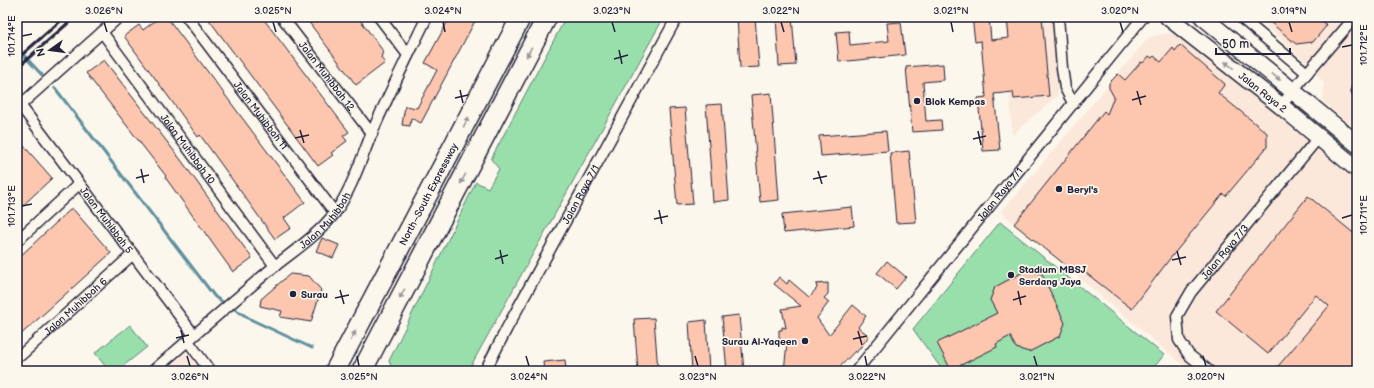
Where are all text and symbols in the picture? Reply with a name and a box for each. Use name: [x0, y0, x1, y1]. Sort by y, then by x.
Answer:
text: 3.026°N: [85, 5, 123, 17]
text: 3.025°N: [254, 5, 292, 17]
text: 3.024°N: [424, 5, 462, 17]
text: 3.023°N: [593, 5, 631, 17]
text: 3.022°N: [762, 5, 800, 17]
text: 3.021°N: [933, 5, 969, 17]
text: 3.020°N: [1101, 5, 1139, 17]
text: 3.019°N: [1271, 5, 1307, 17]
text: 101.714°E: [6, 15, 18, 57]
text: 101.712°E: [1358, 24, 1370, 66]
north arrow: [30, 30, 70, 70]
scale bar: [1216, 30, 1290, 56]
text: 50 m: [1222, 37, 1249, 52]
street label: Jalan Muhibbah 12: [296, 39, 357, 113]
one-way arrow: [526, 46, 532, 57]
text: N: [33, 47, 48, 58]
one-way arrow: [1223, 61, 1234, 69]
street label: Jalan Raya 2: [1236, 70, 1289, 115]
one-way arrow: [1271, 73, 1282, 82]
street label: Jalan Muhibbah 11: [231, 79, 290, 152]
marker: Blok Kempas: [912, 96, 922, 106]
place label: Blok Kempas: [925, 96, 985, 108]
street label: Jalan Muhibbah 10: [158, 112, 217, 187]
one-way arrow: [463, 117, 469, 128]
street label: North–South Expressway: [397, 141, 461, 248]
street label: Jalan Raya 7/1: [560, 163, 602, 226]
street label: Jalan Raya 7/1: [975, 165, 1026, 224]
one-way arrow: [459, 173, 466, 185]
marker: Beryl's: [1054, 184, 1064, 194]
place label: Beryl's: [1067, 184, 1098, 196]
text: 101.713°E: [6, 185, 18, 227]
street label: Jalan Muhibbah 5: [77, 185, 135, 256]
street label: Jalan Muhibbah: [297, 190, 353, 252]
text: 101.711°E: [1358, 195, 1370, 235]
street label: Jalan Raya 7/3: [1199, 222, 1251, 282]
place label: Stadium MBSJ Serdang Jaya: [1019, 264, 1087, 288]
marker: Stadium MBSJ Serdang Jaya: [1006, 270, 1016, 280]
street label: Jalan Muhibbah 6: [42, 276, 110, 338]
marker: Surau: [288, 289, 298, 299]
place label: Surau: [301, 289, 328, 301]
one-way arrow: [399, 289, 406, 300]
one-way arrow: [350, 331, 357, 342]
place label: Surau Al-Yaqeen: [722, 336, 797, 348]
marker: Surau Al-Yaqeen: [800, 336, 810, 346]
text: 3.026°N: [171, 371, 209, 383]
text: 3.025°N: [340, 371, 378, 383]
text: 3.024°N: [510, 371, 548, 383]
text: 3.023°N: [679, 371, 717, 383]
text: 3.022°N: [848, 371, 886, 383]
text: 3.021°N: [1019, 371, 1055, 383]
text: 3.020°N: [1187, 371, 1225, 383]

